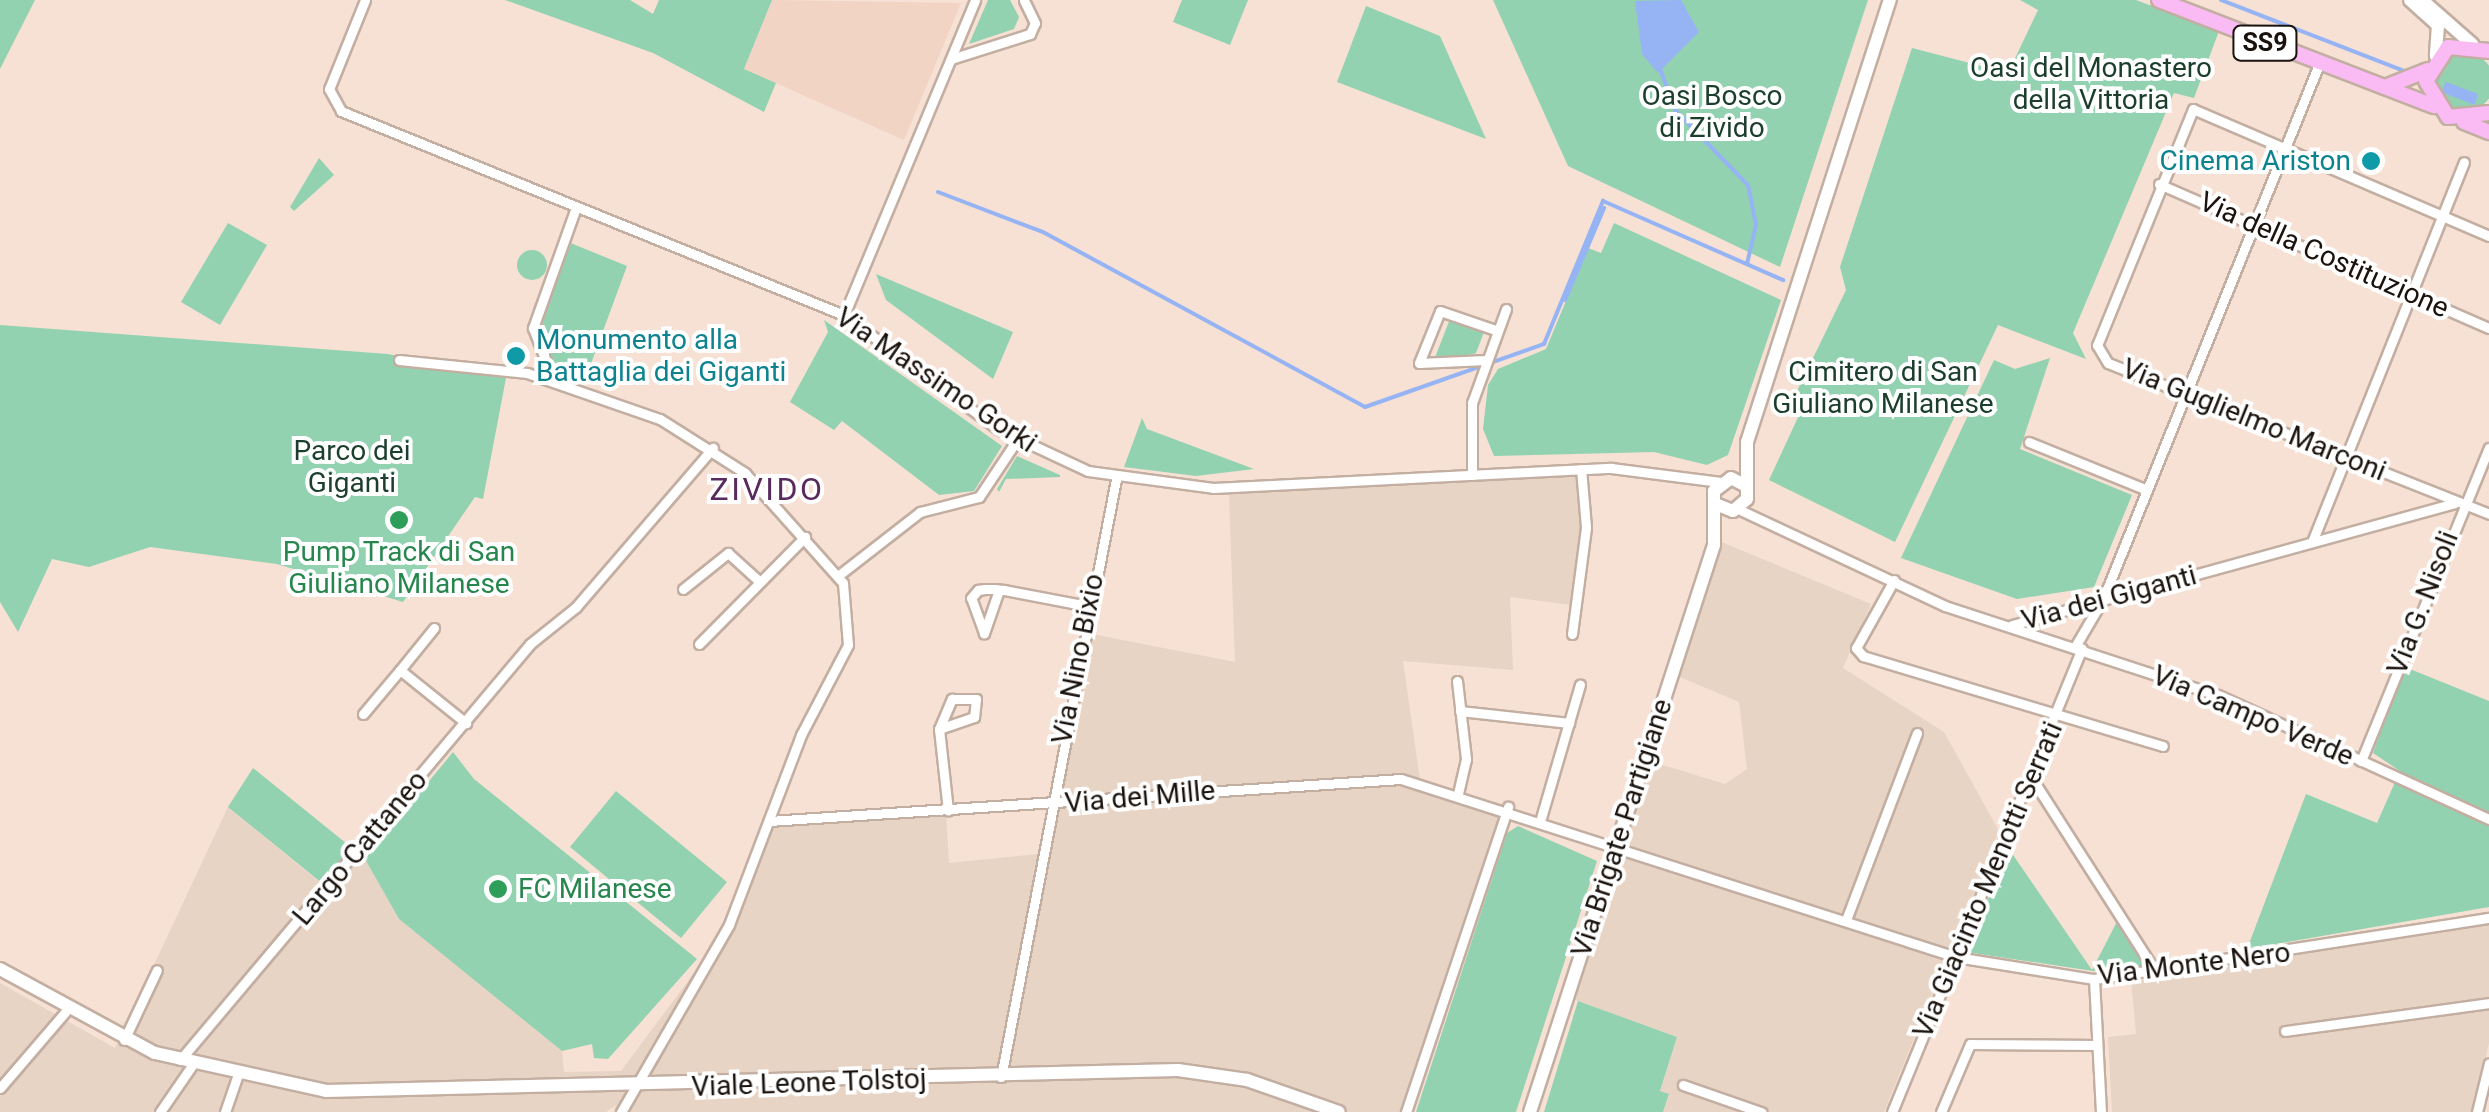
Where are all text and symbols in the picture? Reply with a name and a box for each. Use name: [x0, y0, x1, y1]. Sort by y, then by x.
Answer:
road number: SS9: [2230, 23, 2300, 63]
park label: Oasi del Monastero della Vittoria: [1970, 51, 2212, 117]
park label: Oasi Bosco di Zivido: [1641, 79, 1783, 145]
place label: Cinema Ariston: [2160, 144, 2351, 178]
marker: Cinema Ariston: [2360, 150, 2382, 172]
street label: Via della Costituzione: [2194, 185, 2454, 325]
street label: Via Massimo Gorki: [829, 300, 1043, 460]
place label: Monumento alla Battaglia dei Giganti: [536, 323, 786, 389]
marker: Monumento alla Battaglia dei Giganti: [505, 345, 527, 367]
street label: Via Guglielmo Marconi: [2117, 352, 2391, 488]
park label: Cimitero di San Giuliano Milanese: [1772, 355, 1994, 421]
park label: Parco dei Giganti: [294, 434, 410, 500]
district label: ZIVIDO: [710, 470, 824, 508]
marker: Pump Track di San Giuliano Milanese: [388, 509, 410, 531]
street label: Via G. Nisoli: [2380, 526, 2466, 680]
place label: Pump Track di San Giuliano Milanese: [283, 535, 515, 601]
street label: Via dei Giganti: [2018, 559, 2200, 637]
street label: Via Nino Bixio: [1045, 571, 1111, 747]
street label: Via Campo Verde: [2147, 658, 2359, 774]
street label: Via Brigate Partigiane: [1564, 695, 1680, 961]
street label: Via Giacinto Menotti Serrati: [1906, 717, 2070, 1043]
street label: Largo Cattaneo: [286, 764, 434, 932]
street label: Via dei Mille: [1063, 774, 1217, 820]
place label: FC Milanese: [518, 872, 672, 906]
marker: FC Milanese: [487, 878, 509, 900]
street label: Via Monte Nero: [2096, 936, 2292, 992]
street label: Viale Leone Tolstoj: [691, 1062, 927, 1104]

